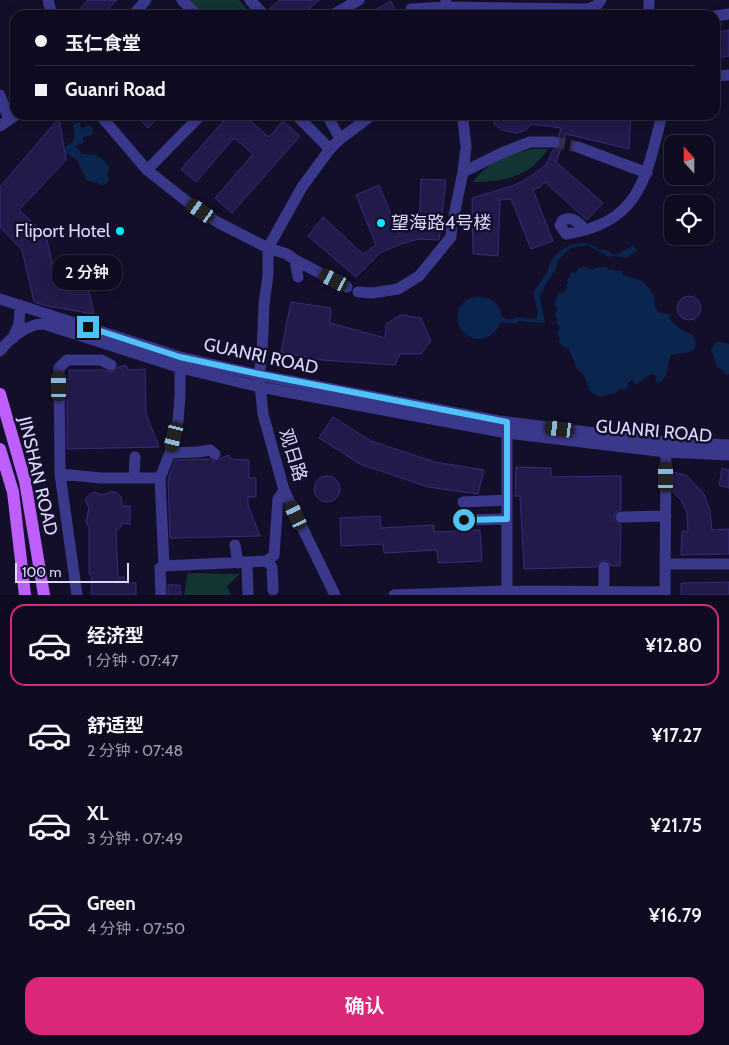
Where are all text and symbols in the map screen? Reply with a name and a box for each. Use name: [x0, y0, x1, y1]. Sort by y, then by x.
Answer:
text: 玉仁食堂: [65, 32, 141, 55]
text: Guanri Road: [65, 78, 166, 101]
north arrow: [664, 135, 714, 185]
map controls: [664, 135, 714, 245]
button: locate: [664, 195, 714, 245]
car: [184, 196, 217, 226]
place label: 望海路4号楼: [391, 212, 491, 234]
marker: 望海路4号楼: [375, 217, 387, 229]
place label: Fliport Hotel: [15, 220, 111, 242]
marker: Fliport Hotel: [114, 225, 126, 237]
callout: 2 分钟: [53, 255, 123, 290]
text: 2 分钟: [65, 263, 109, 282]
car: [317, 267, 350, 293]
route end: [77, 316, 99, 338]
street label: GUANRI ROAD: [202, 333, 320, 379]
car: [51, 371, 66, 401]
street label: JINSHAN ROAD: [13, 413, 62, 538]
street label: GUANRI ROAD: [595, 415, 713, 447]
car: [544, 420, 575, 438]
car: [163, 421, 184, 453]
street label: 观日路: [275, 426, 311, 484]
car: [658, 462, 673, 492]
car: [282, 498, 309, 532]
route start: [453, 509, 475, 531]
scale bar: [15, 560, 129, 583]
text: 100 m: [22, 563, 62, 581]
icon: car: [27, 623, 72, 668]
text: 经济型: [87, 624, 144, 647]
text: ¥12.80: [645, 634, 702, 657]
text: 1 分钟 · 07:47: [87, 651, 179, 670]
icon: car: [27, 713, 72, 758]
text: 舒适型: [87, 714, 144, 737]
text: ¥17.27: [651, 724, 702, 747]
text: 2 分钟 · 07:48: [87, 741, 183, 760]
text: XL: [87, 802, 108, 825]
icon: car: [27, 803, 72, 848]
text: ¥21.75: [650, 814, 702, 837]
text: 3 分钟 · 07:49: [87, 829, 183, 848]
text: Green: [87, 892, 136, 915]
icon: car: [27, 893, 72, 938]
text: ¥16.79: [649, 904, 702, 927]
text: 4 分钟 · 07:50: [87, 919, 185, 938]
button: 确认: [25, 977, 704, 1035]

